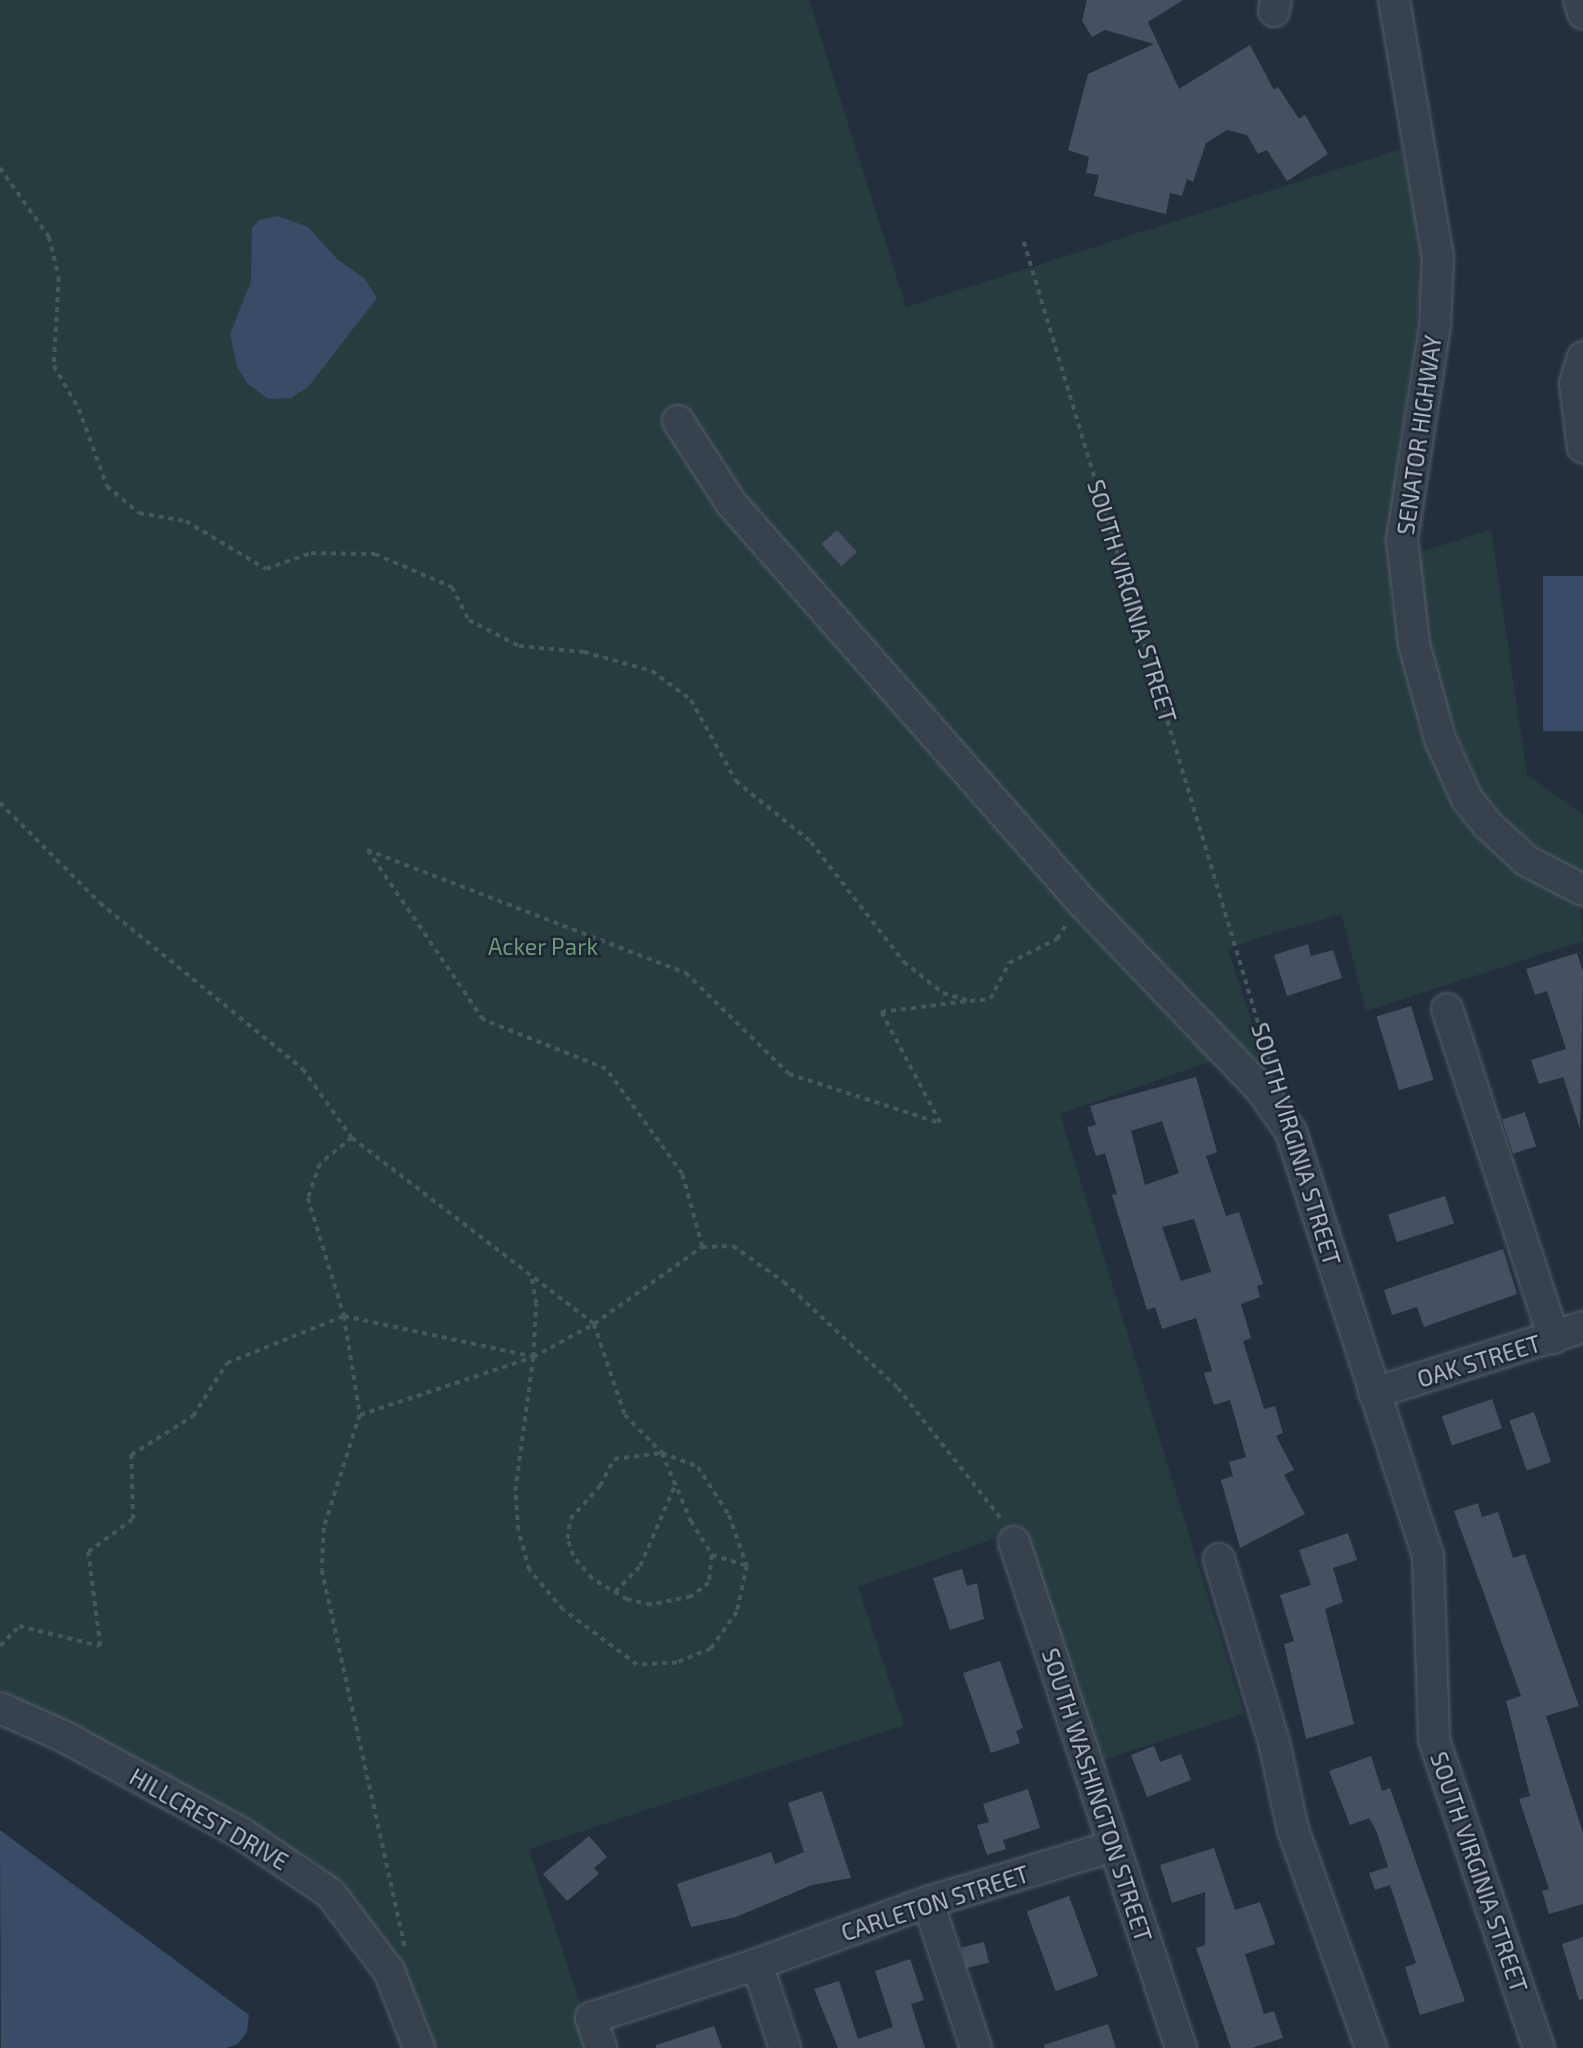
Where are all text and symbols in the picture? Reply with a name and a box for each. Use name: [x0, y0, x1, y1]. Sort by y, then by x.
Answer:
street label: SENATOR HIGHWAY: [1391, 333, 1447, 537]
street label: SOUTH VIRGINIA STREET: [1082, 476, 1182, 726]
park label: Acker Park: [488, 932, 598, 960]
street label: SOUTH VIRGINIA STREET: [1246, 1019, 1346, 1269]
street label: OAK STREET: [1414, 1329, 1544, 1393]
street label: SOUTH WASHINGTON STREET: [1036, 1645, 1158, 1945]
street label: SOUTH VIRGINIA STREET: [1425, 1748, 1533, 1996]
street label: HILLCREST DRIVE: [125, 1762, 293, 1876]
street label: CARLETON STREET: [838, 1860, 1032, 1946]

